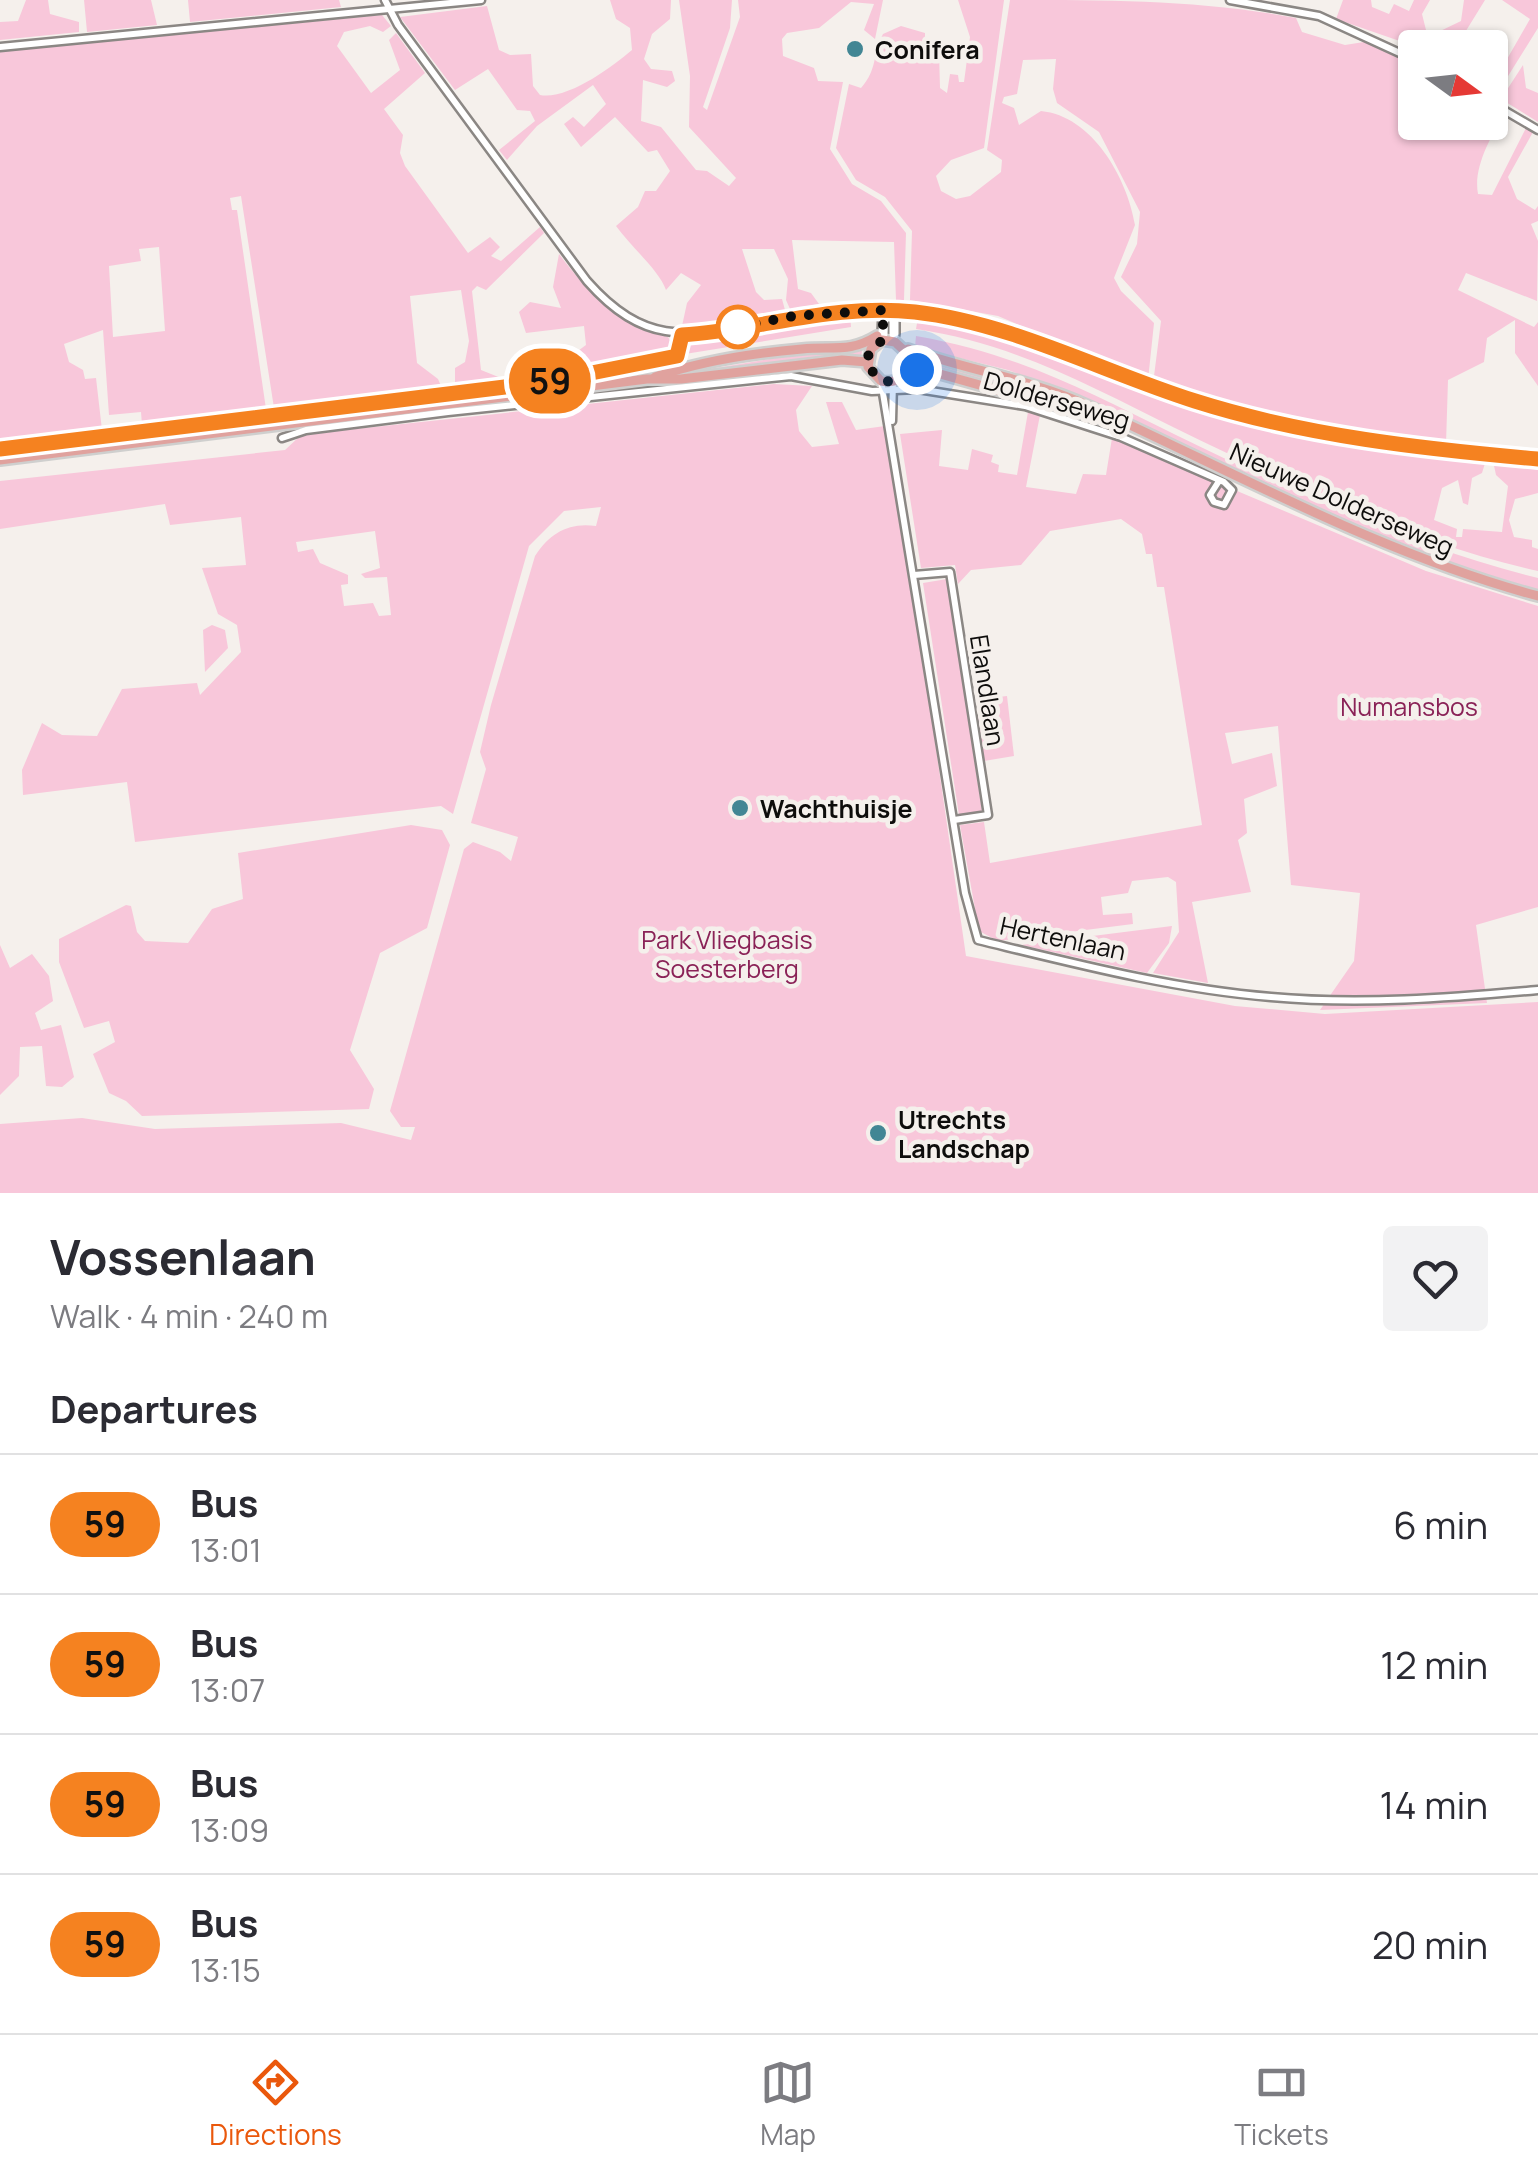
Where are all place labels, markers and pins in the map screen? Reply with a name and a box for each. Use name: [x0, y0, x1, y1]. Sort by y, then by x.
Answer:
place label: Conifera: [875, 32, 980, 67]
marker: Conifera: [844, 38, 866, 60]
unlabelled marker: [717, 306, 759, 348]
place label: Wachthuisje: [760, 791, 913, 826]
marker: Wachthuisje: [729, 797, 751, 819]
place label: Utrechts Landschap: [898, 1102, 1030, 1166]
marker: Utrechts Landschap: [867, 1122, 889, 1144]

